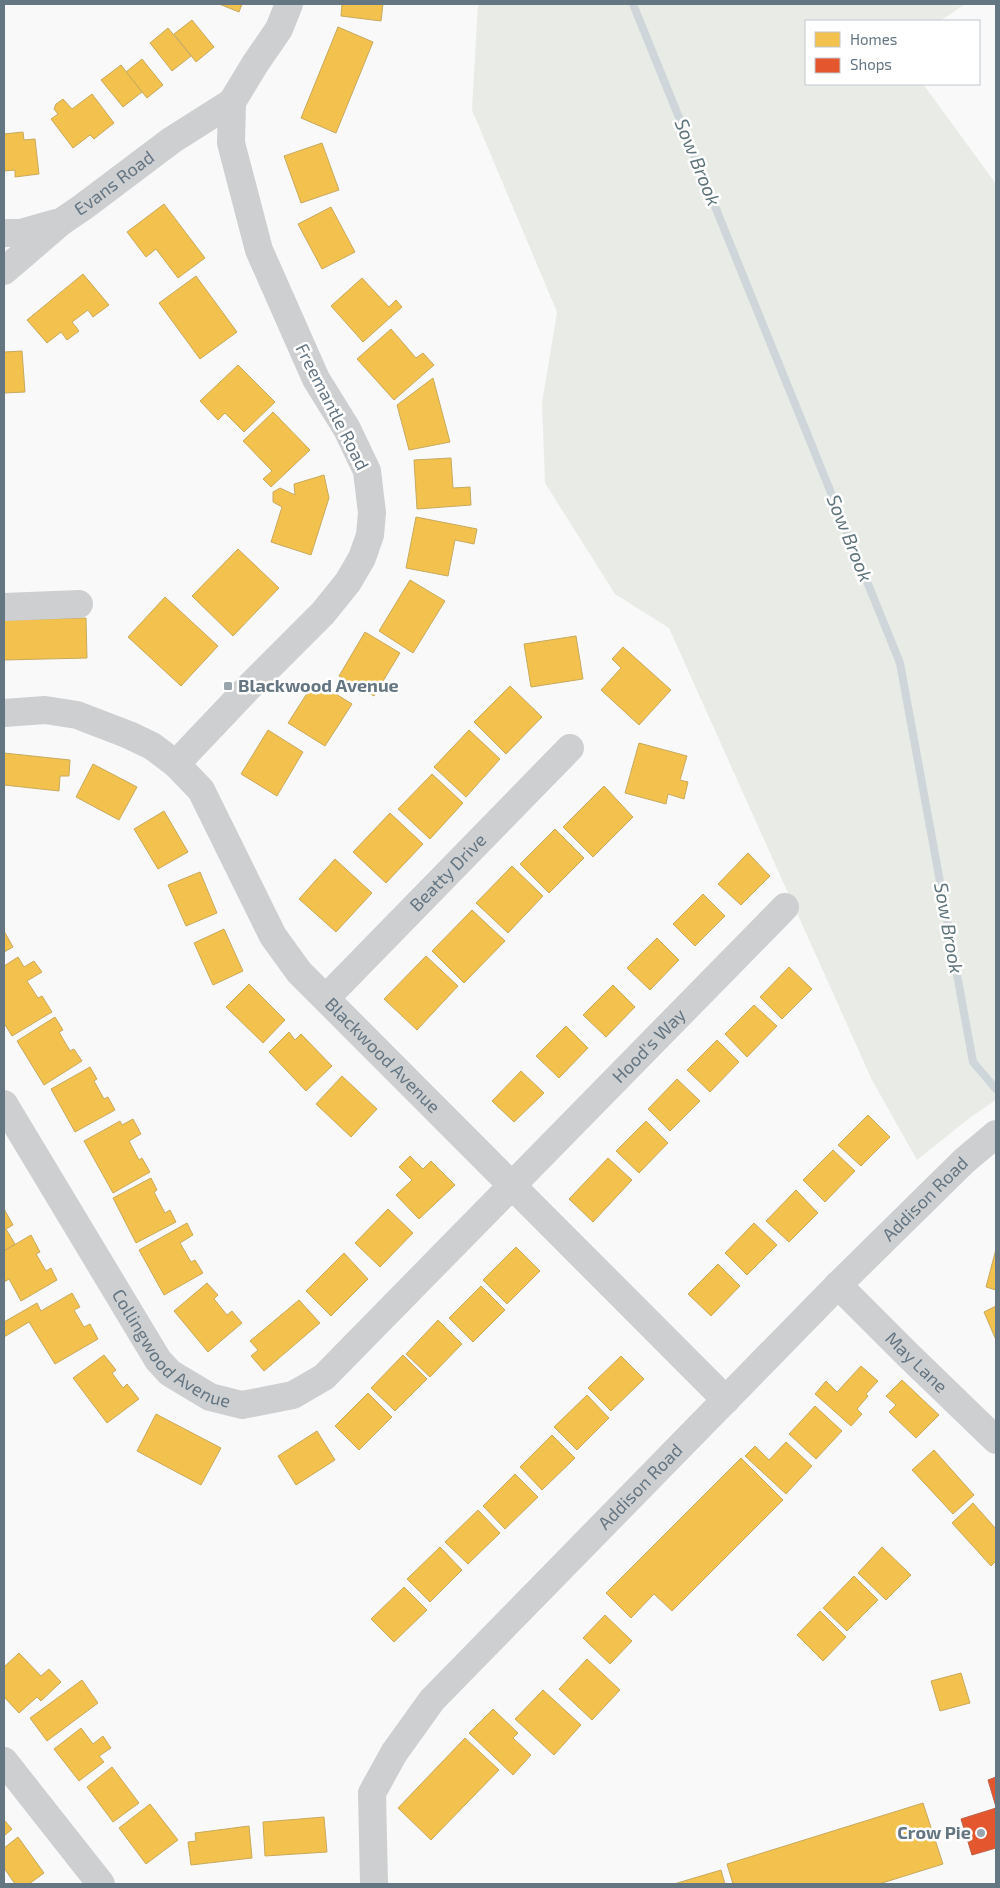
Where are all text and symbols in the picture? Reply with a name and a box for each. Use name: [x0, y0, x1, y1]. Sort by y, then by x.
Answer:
legend: [805, 20, 980, 85]
text: Homes: [850, 30, 897, 48]
text: Shops: [850, 55, 892, 73]
water label: Sow Brook: [671, 115, 726, 209]
street label: Evans Road: [70, 145, 158, 220]
street label: Freemantle Road: [291, 340, 374, 474]
water label: Sow Brook: [823, 491, 878, 585]
place label: Blackwood Avenue: [238, 674, 399, 696]
marker: Blackwood Avenue: [222, 680, 234, 692]
street label: Beatty Drive: [405, 828, 490, 916]
water label: Sow Brook: [930, 881, 969, 975]
street label: Blackwood Avenue: [321, 993, 445, 1117]
street label: Hood's Way: [607, 1003, 690, 1087]
street label: Addison Road: [877, 1151, 972, 1245]
street label: Collingwood Avenue: [108, 1285, 233, 1412]
street label: May Lane: [881, 1327, 952, 1397]
street label: Addison Road: [593, 1439, 687, 1534]
place label: Crow Pie: [897, 1821, 971, 1843]
marker: Crow Pie: [975, 1827, 987, 1839]

